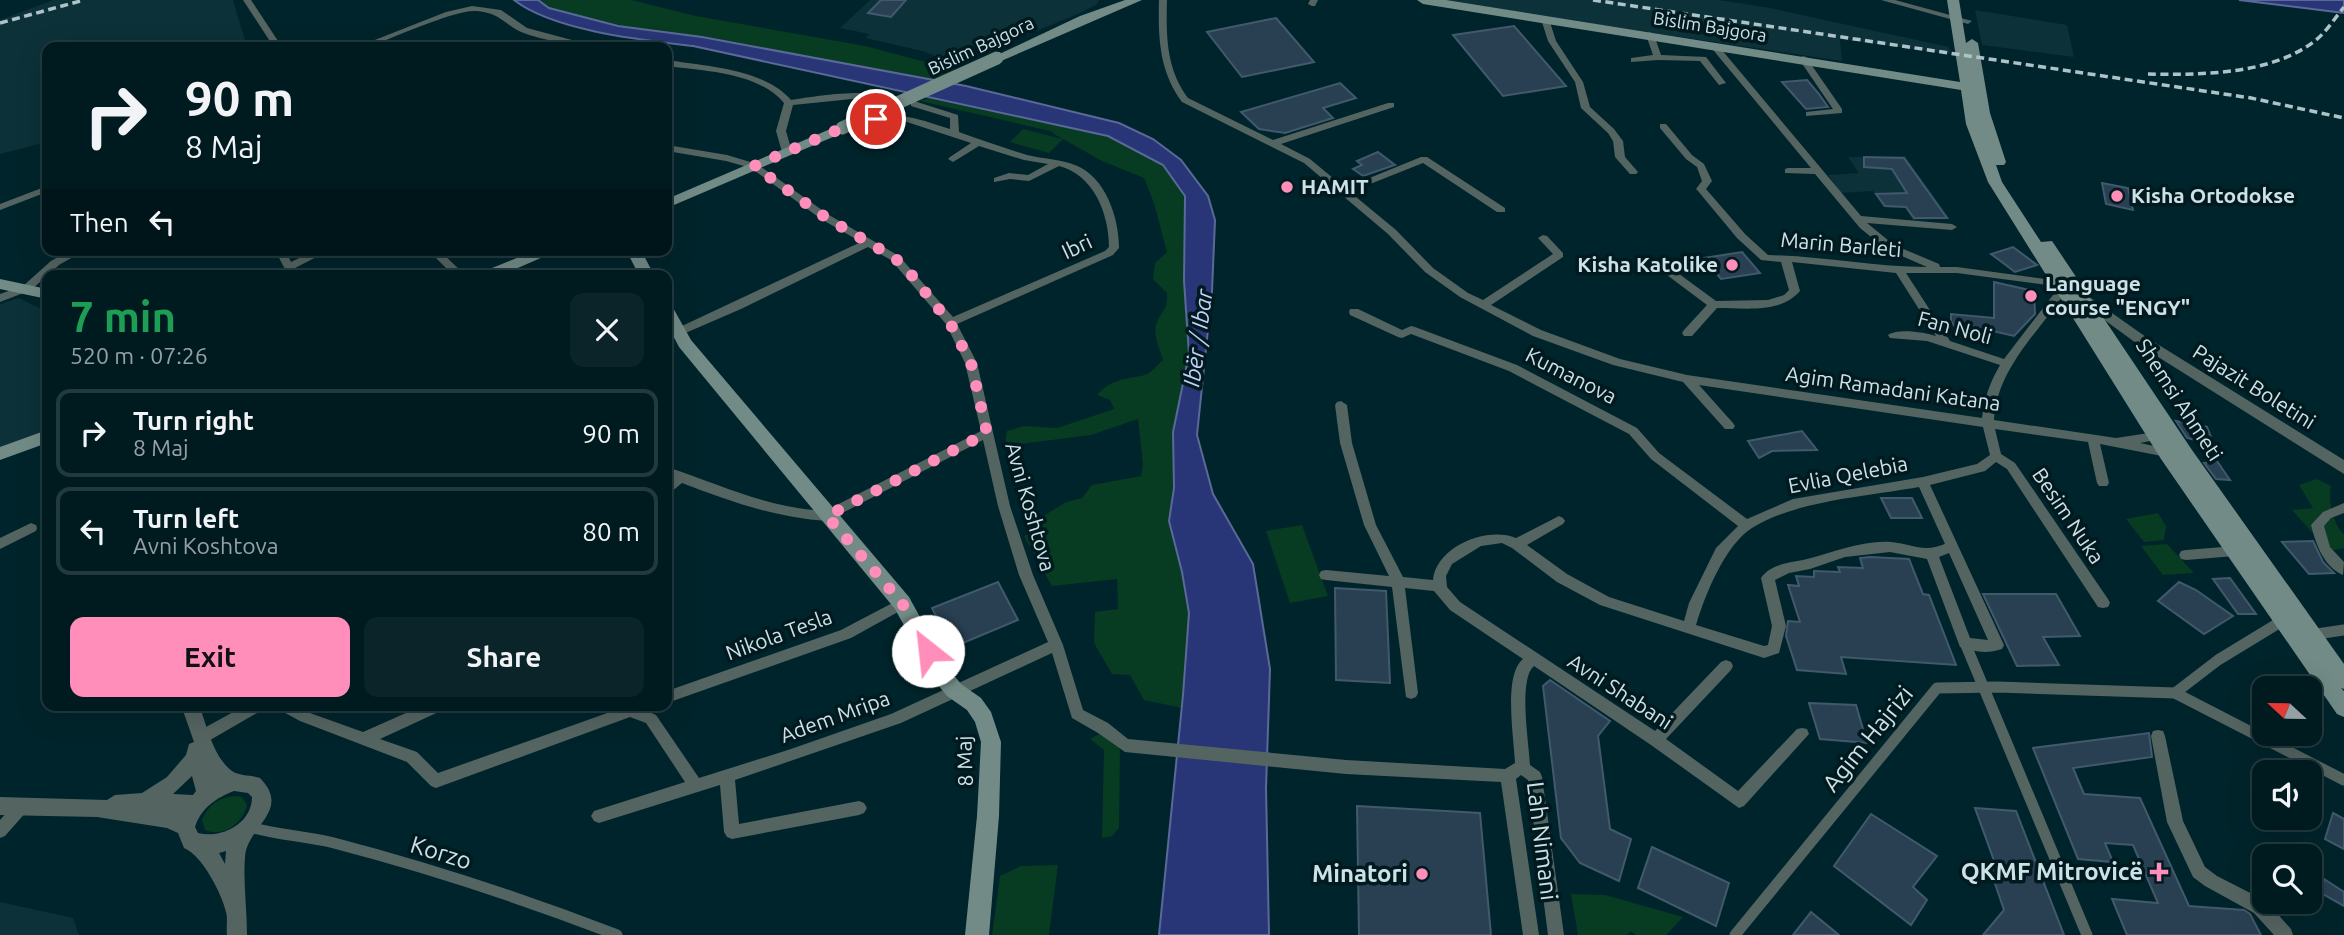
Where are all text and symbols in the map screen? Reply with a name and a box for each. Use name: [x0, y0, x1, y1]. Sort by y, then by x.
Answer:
street label: Bislim Bajgora: [1652, 7, 1768, 45]
street label: Bislim Bajgora: [925, 12, 1037, 78]
icon: right: [70, 70, 161, 161]
text: 90 m: [185, 70, 294, 125]
pin: [846, 89, 906, 149]
icon: arrive: [857, 100, 895, 138]
text: 8 Maj: [185, 128, 262, 164]
place label: HAMIT: [1301, 174, 1369, 198]
marker: HAMIT: [1279, 179, 1295, 195]
place label: Kisha Ortodokse: [2131, 183, 2295, 207]
marker: Kisha Ortodokse: [2109, 188, 2125, 204]
icon: left: [143, 203, 181, 241]
text: Then: [70, 208, 129, 237]
street label: Marin Barleti: [1780, 227, 1903, 261]
street label: Ibri: [1058, 229, 1096, 263]
place label: Kisha Katolike: [1577, 252, 1718, 276]
marker: Kisha Katolike: [1724, 257, 1740, 273]
place label: Language course "ENGY": [2045, 271, 2190, 319]
water label: Ibër / Ibar: [1178, 286, 1217, 388]
marker: Language course "ENGY": [2023, 288, 2039, 304]
text: 7 min: [70, 293, 176, 340]
button: close: [570, 293, 644, 367]
street label: Fan Noli: [1916, 306, 1995, 348]
street label: Shemsi Ahmeti: [2132, 334, 2228, 465]
street label: Pajazit Boletini: [2189, 339, 2320, 433]
street label: Kumanova: [1522, 342, 1621, 408]
text: 520 m · 07:26: [70, 343, 208, 368]
street label: Agim Ramadani Katana: [1784, 361, 2002, 415]
text: Turn right: [133, 406, 254, 435]
icon: right: [74, 414, 112, 452]
text: 90 m: [582, 419, 640, 448]
text: 8 Maj: [133, 435, 189, 460]
street label: Avni Koshtova: [1001, 440, 1061, 574]
street label: Evlia Qelebia: [1786, 451, 1910, 497]
street label: Besim Nuka: [2028, 463, 2110, 568]
text: Turn left: [133, 504, 239, 533]
icon: left: [74, 512, 112, 550]
text: 80 m: [582, 517, 640, 546]
text: Avni Koshtova: [133, 533, 279, 558]
street label: Nikola Tesla: [722, 604, 835, 664]
position arrow: [891, 614, 965, 688]
button: Exit: [70, 617, 350, 697]
button: Share: [364, 617, 644, 697]
street label: Avni Shabani: [1564, 649, 1677, 734]
north arrow: [2252, 676, 2322, 746]
map controls: [2252, 676, 2322, 914]
street label: Agim Hajrizi: [1817, 680, 1918, 797]
street label: Adem Mripa: [777, 685, 893, 747]
street label: 8 Maj: [951, 735, 977, 787]
button: sound: [2252, 760, 2322, 830]
street label: Lah Nimani: [1522, 780, 1563, 902]
street label: Korzo: [407, 831, 475, 875]
button: search: [2252, 844, 2322, 914]
place label: QKMF Mitrovicë: [1961, 858, 2143, 885]
place label: Minatori: [1312, 860, 1408, 887]
marker: QKMF Mitrovicë: [2149, 862, 2169, 882]
marker: Minatori: [1414, 866, 1430, 882]

